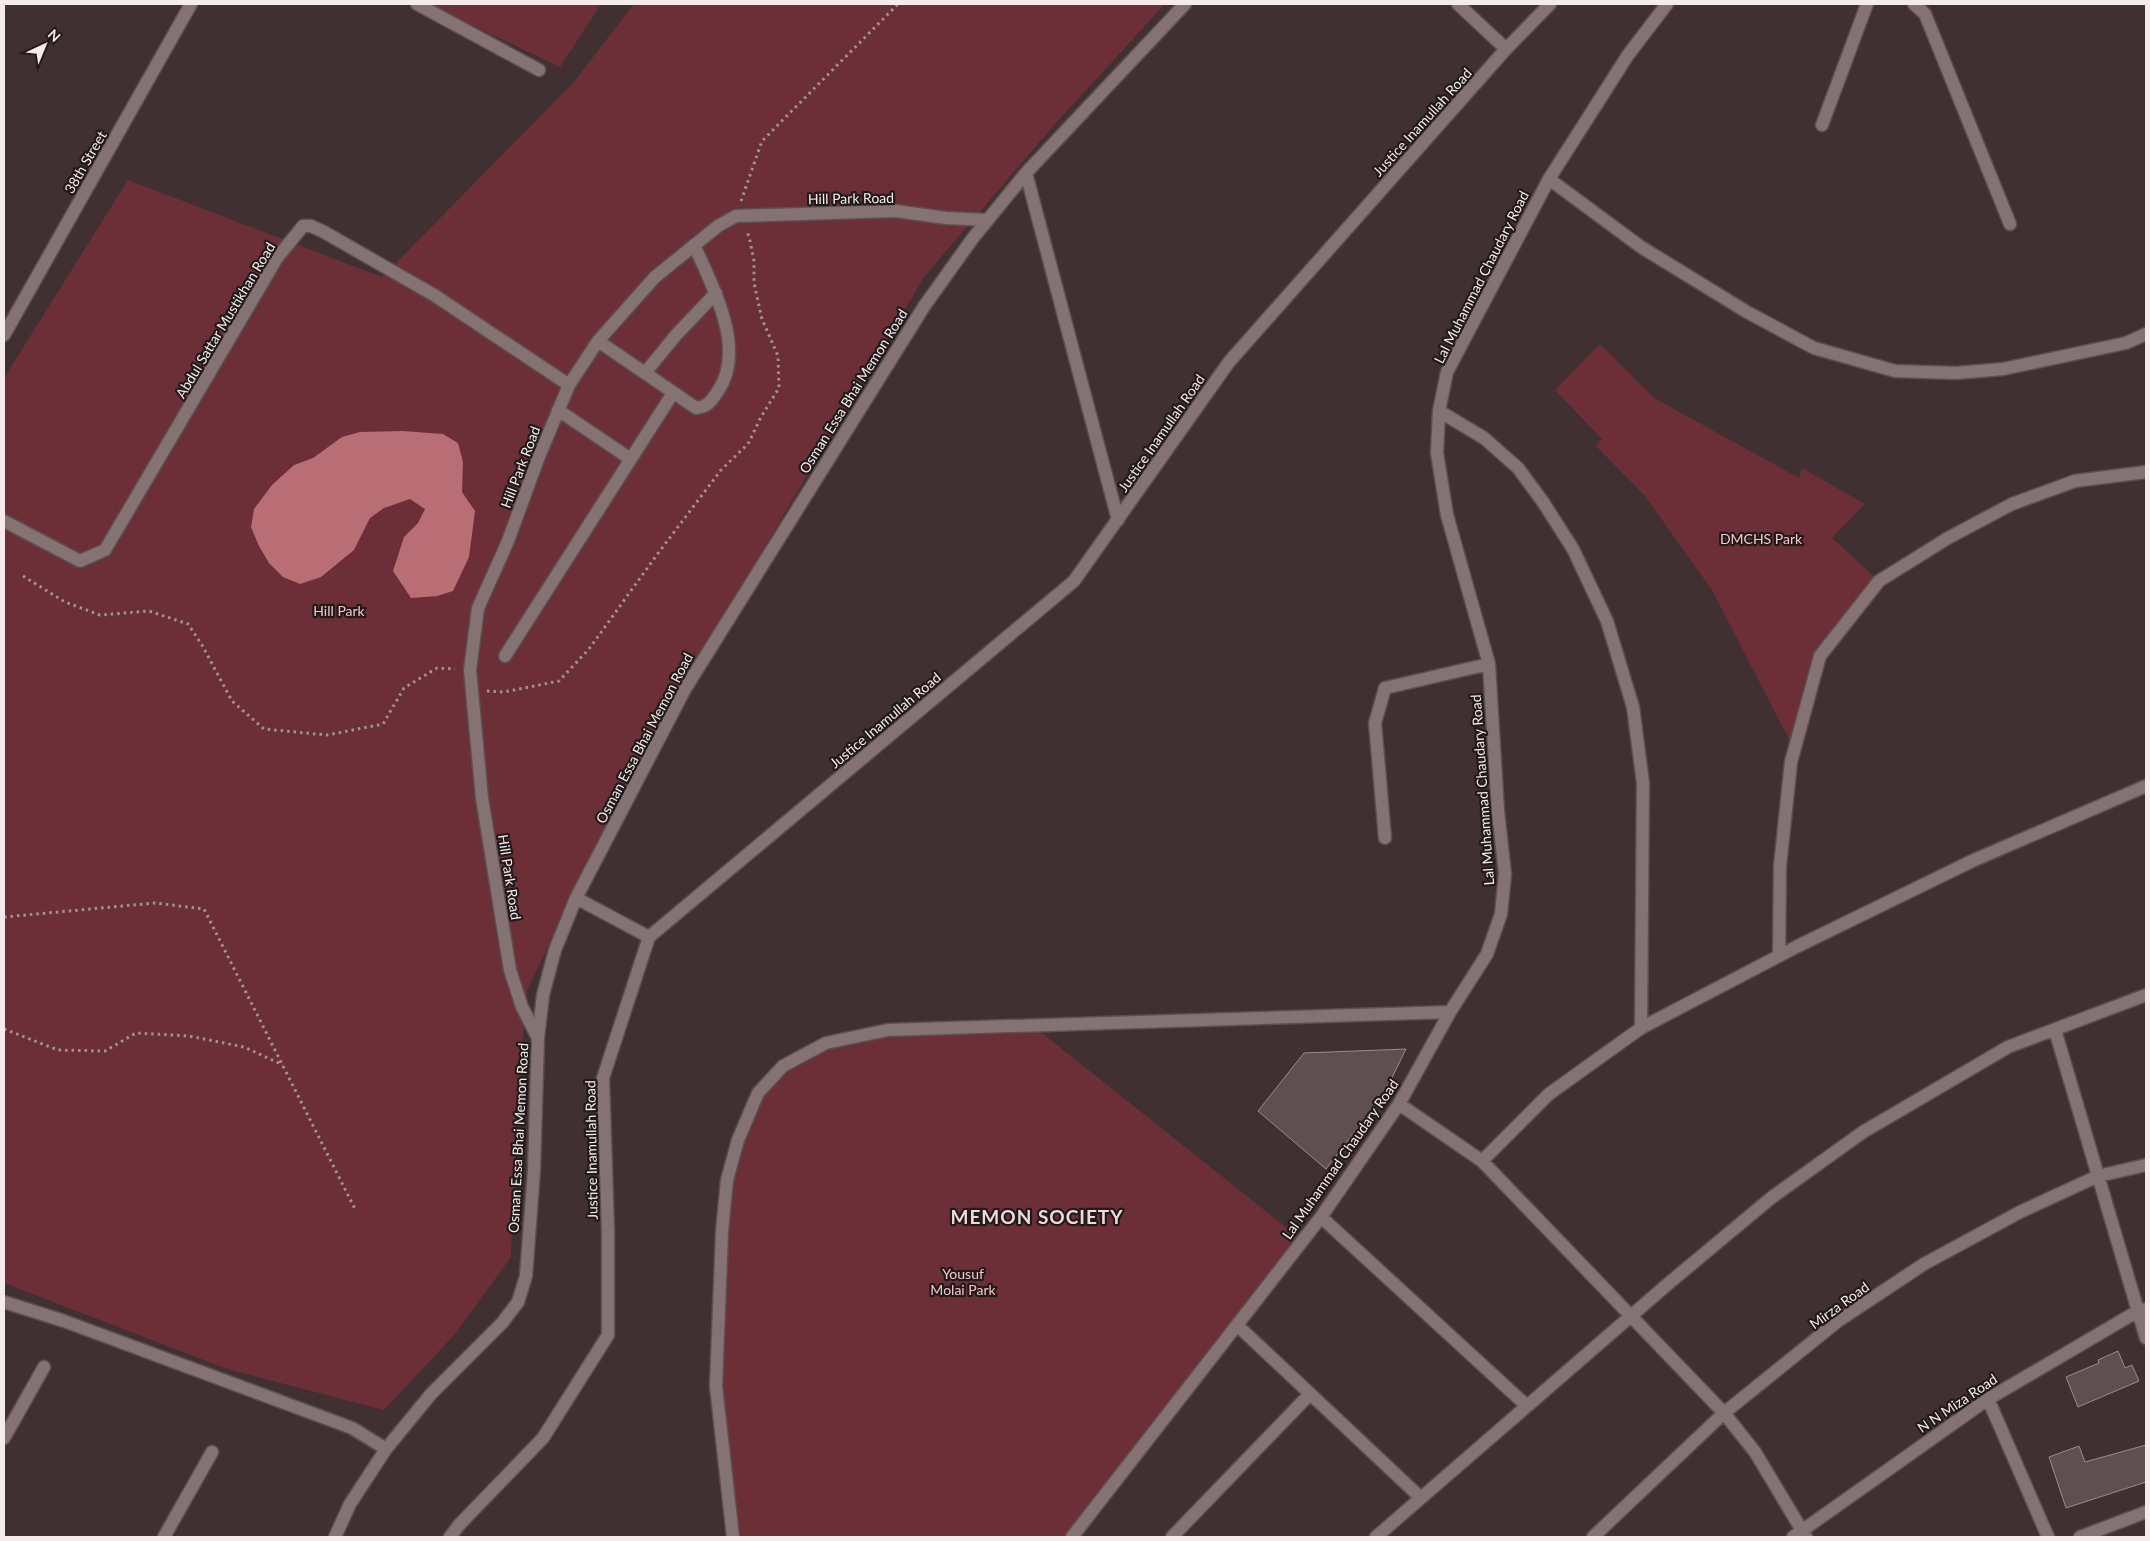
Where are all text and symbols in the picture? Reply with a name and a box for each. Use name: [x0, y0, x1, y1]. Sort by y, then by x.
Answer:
north arrow: [20, 20, 70, 70]
text: N: [45, 25, 64, 45]
street label: Justice Inamullah Road: [1369, 64, 1475, 180]
street label: 38th Street: [60, 128, 110, 196]
street label: Lal Muhammad Chaudary Road: [1430, 188, 1532, 366]
street label: Hill Park Road: [808, 189, 894, 207]
street label: Abdul Sattar Mustikhan Road: [172, 239, 278, 401]
street label: Osman Essa Bhai Memon Road: [795, 306, 911, 476]
street label: Justice Inamullah Road: [1114, 371, 1208, 495]
street label: Hill Park Road: [497, 424, 543, 510]
park label: DMCHS Park: [1720, 530, 1803, 547]
park label: Hill Park: [313, 602, 366, 619]
street label: Osman Essa Bhai Memon Road: [592, 650, 696, 826]
street label: Justice Inamullah Road: [826, 669, 944, 771]
street label: Lal Muhammad Chaudary Road: [1467, 694, 1497, 886]
street label: Hill Park Road: [495, 833, 525, 921]
street label: Osman Essa Bhai Memon Road: [505, 1042, 531, 1234]
street label: Lal Muhammad Chaudary Road: [1278, 1076, 1402, 1242]
street label: Justice Inamullah Road: [581, 1080, 601, 1220]
district label: MEMON SOCIETY: [950, 1205, 1124, 1228]
park label: Yousuf Molai Park: [930, 1265, 997, 1298]
street label: Mirza Road: [1806, 1278, 1872, 1332]
street label: N N Miza Road: [1914, 1370, 2000, 1436]

